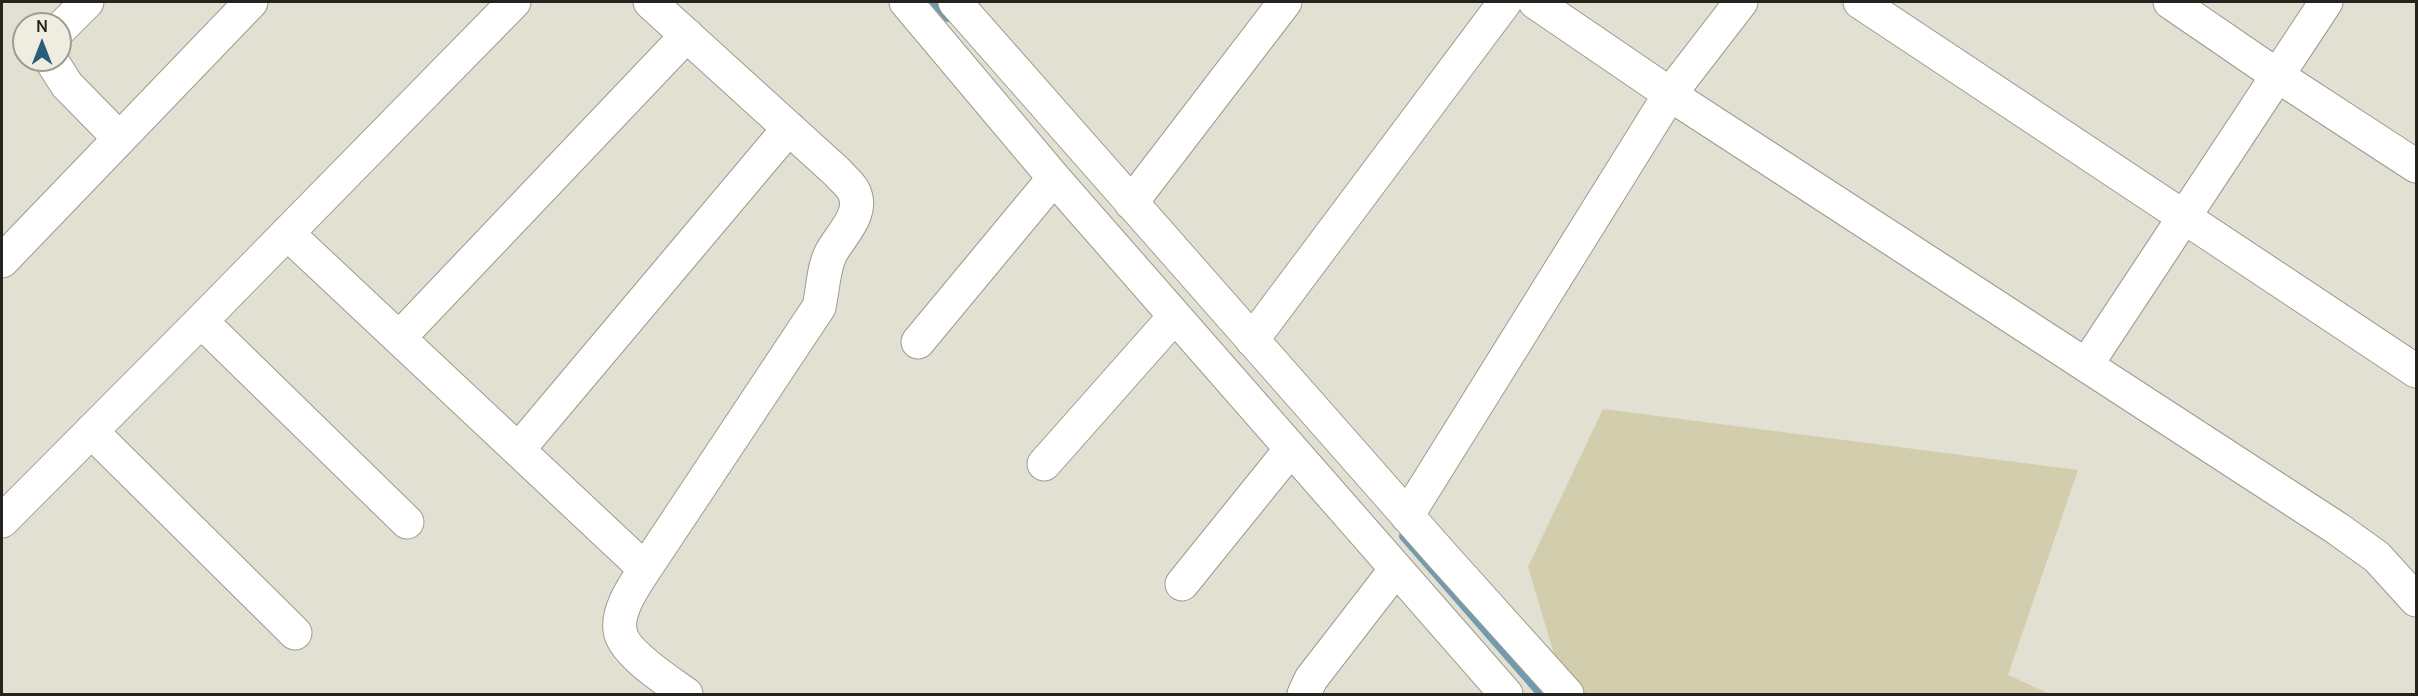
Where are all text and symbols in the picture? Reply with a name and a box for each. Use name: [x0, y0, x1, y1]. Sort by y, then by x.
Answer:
north arrow: [12, 12, 72, 72]
text: N: [36, 15, 48, 37]

